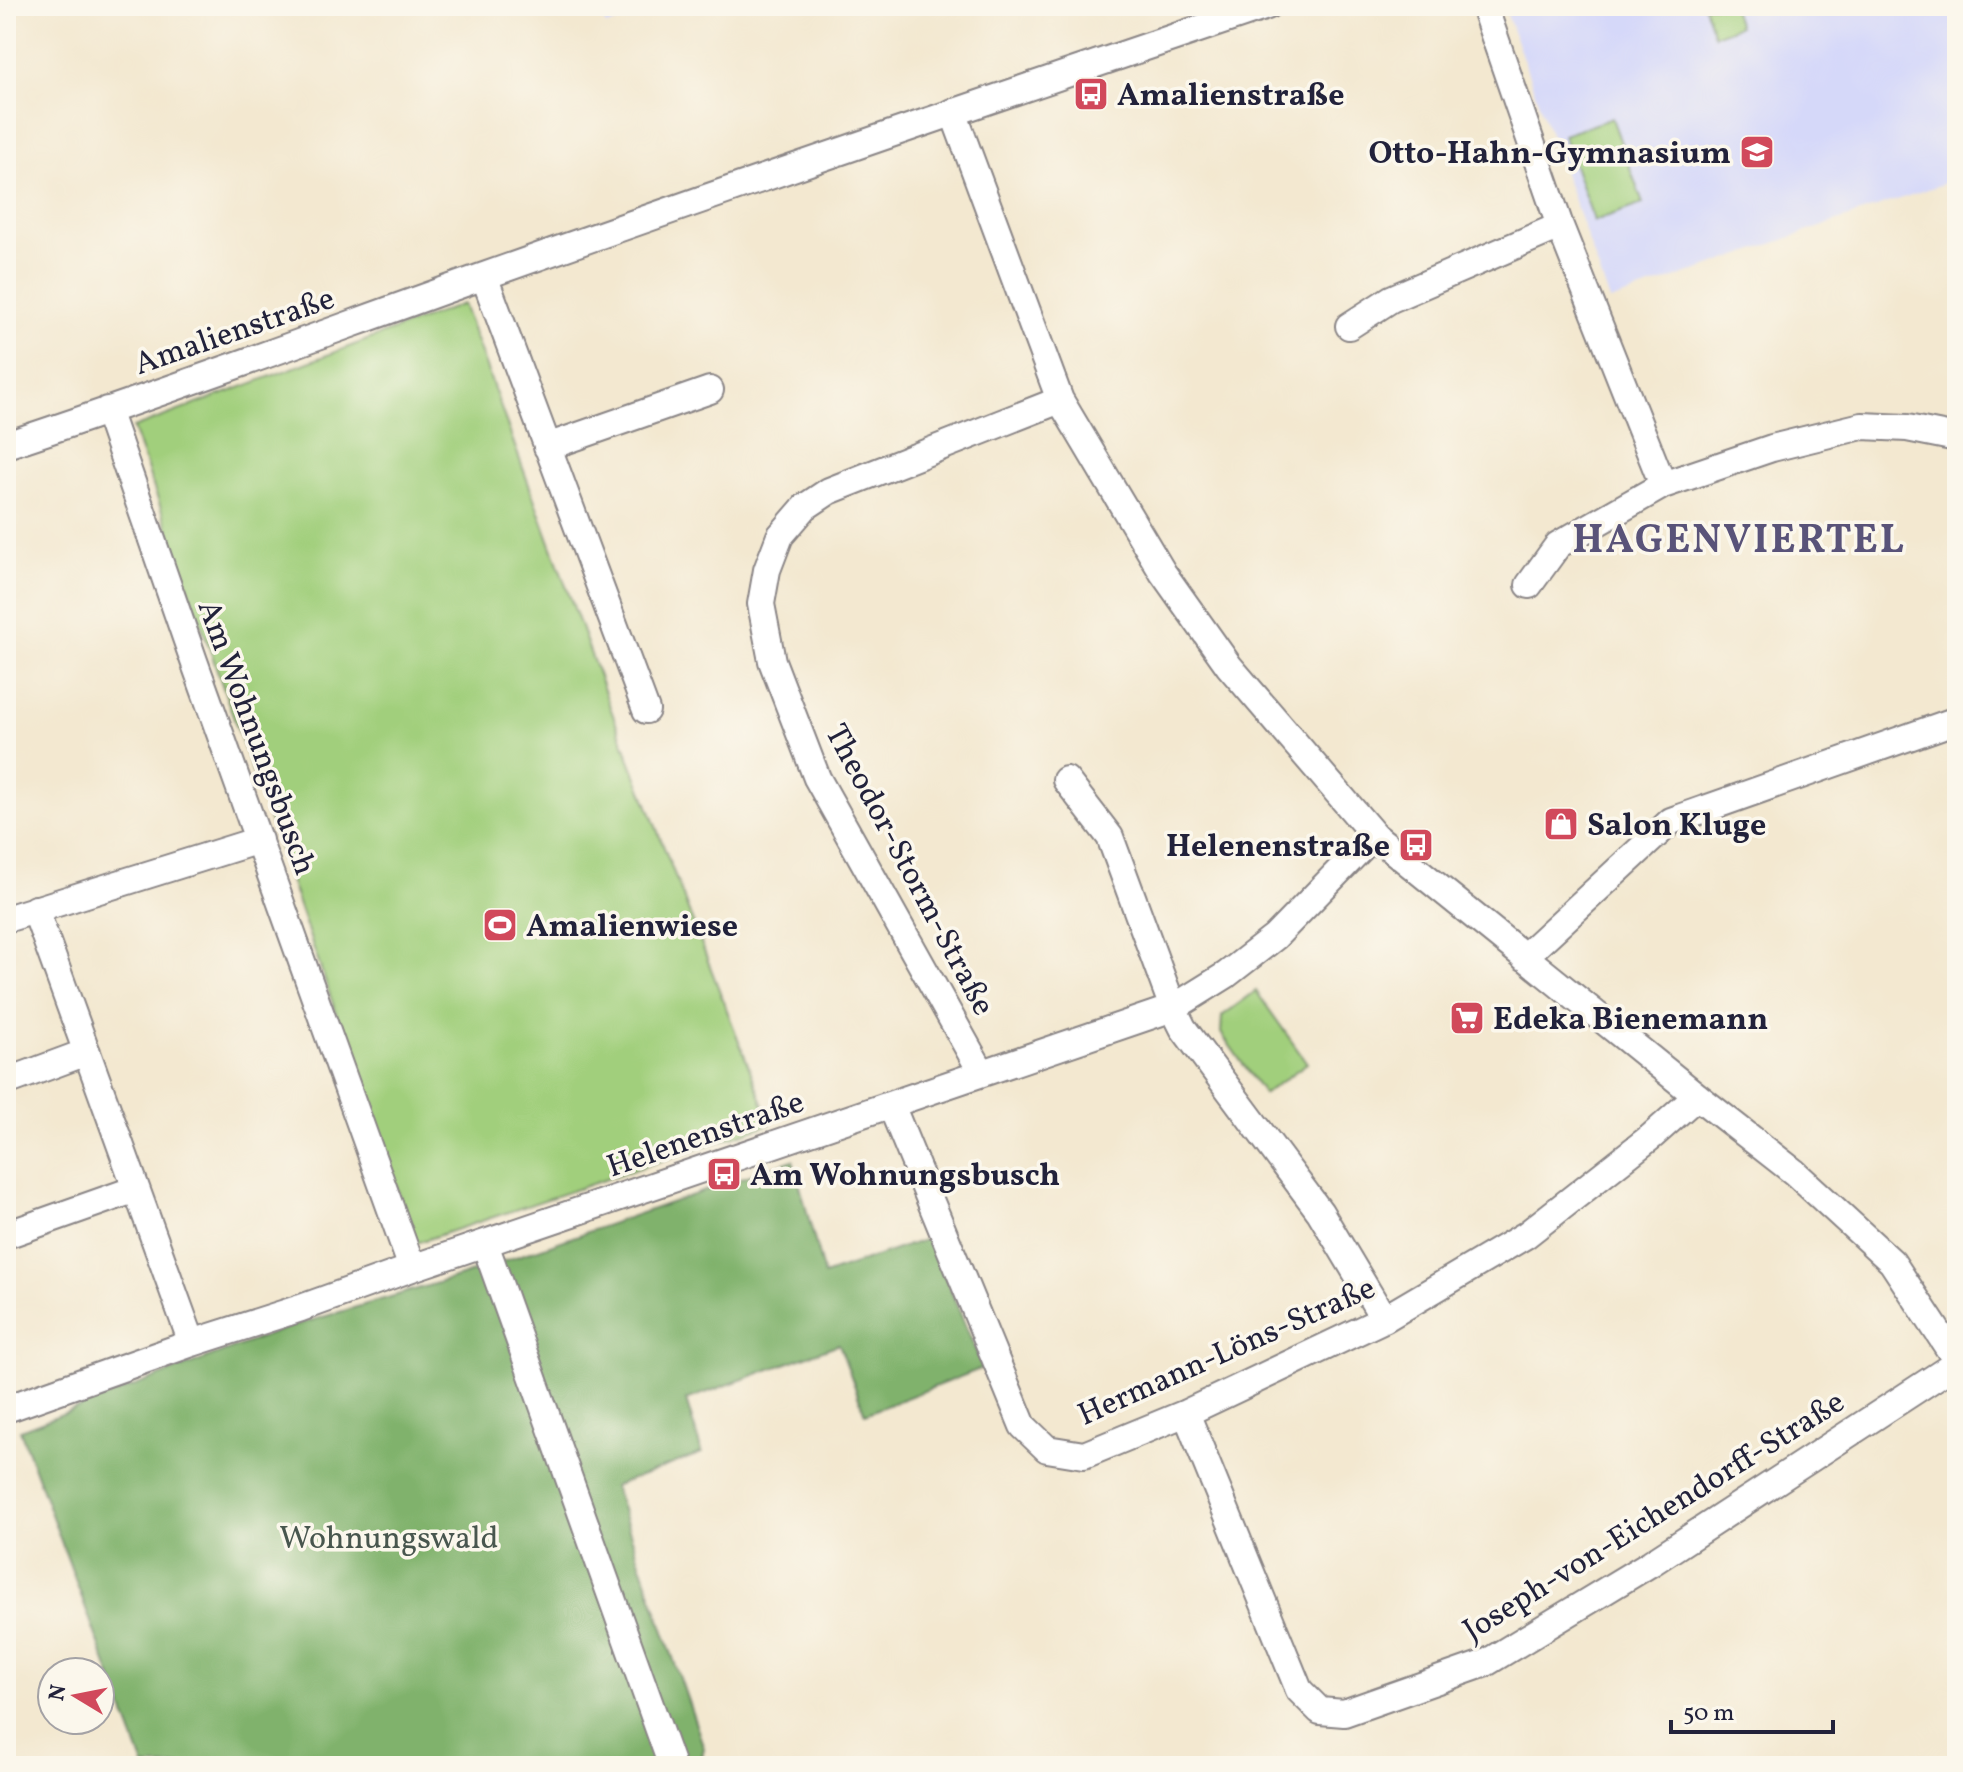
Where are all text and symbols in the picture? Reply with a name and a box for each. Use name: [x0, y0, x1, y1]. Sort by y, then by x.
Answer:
bus stop icon: Amalienstraße: [1072, 75, 1110, 113]
place label: Amalienstraße: [1117, 75, 1345, 119]
place label: Otto-Hahn-Gymnasium: [1368, 133, 1731, 177]
school or university icon: Otto-Hahn-Gymnasium: [1738, 133, 1776, 171]
street label: Amalienstraße: [129, 278, 341, 388]
district label: HAGENVIERTEL: [1572, 514, 1906, 570]
street label: Am Wohnungsbusch: [185, 594, 325, 882]
street label: Theodor-Storm-Straße: [813, 717, 1004, 1024]
shop icon: Salon Kluge: [1542, 805, 1580, 843]
place label: Salon Kluge: [1587, 805, 1766, 849]
place label: Helenenstraße: [1166, 826, 1390, 870]
bus stop icon: Helenenstraße: [1397, 826, 1435, 864]
sports icon: Amalienwiese: [481, 906, 519, 944]
place label: Amalienwiese: [526, 906, 738, 950]
supermarket icon: Edeka Bienemann: [1448, 999, 1486, 1037]
place label: Edeka Bienemann: [1493, 999, 1768, 1043]
street label: Helenenstraße: [601, 1082, 811, 1190]
bus stop icon: Am Wohnungsbusch: [705, 1155, 743, 1193]
place label: Am Wohnungsbusch: [750, 1155, 1060, 1199]
street label: Hermann-Löns-Straße: [1072, 1267, 1383, 1438]
street label: Joseph-von-Eichendorff-Straße: [1455, 1382, 1854, 1653]
park label: Wohnungswald: [279, 1518, 499, 1562]
north arrow: [36, 1656, 116, 1736]
text: N: [42, 1682, 75, 1704]
scale bar: [1671, 1684, 1833, 1734]
text: 50 m: [1683, 1697, 1735, 1731]

